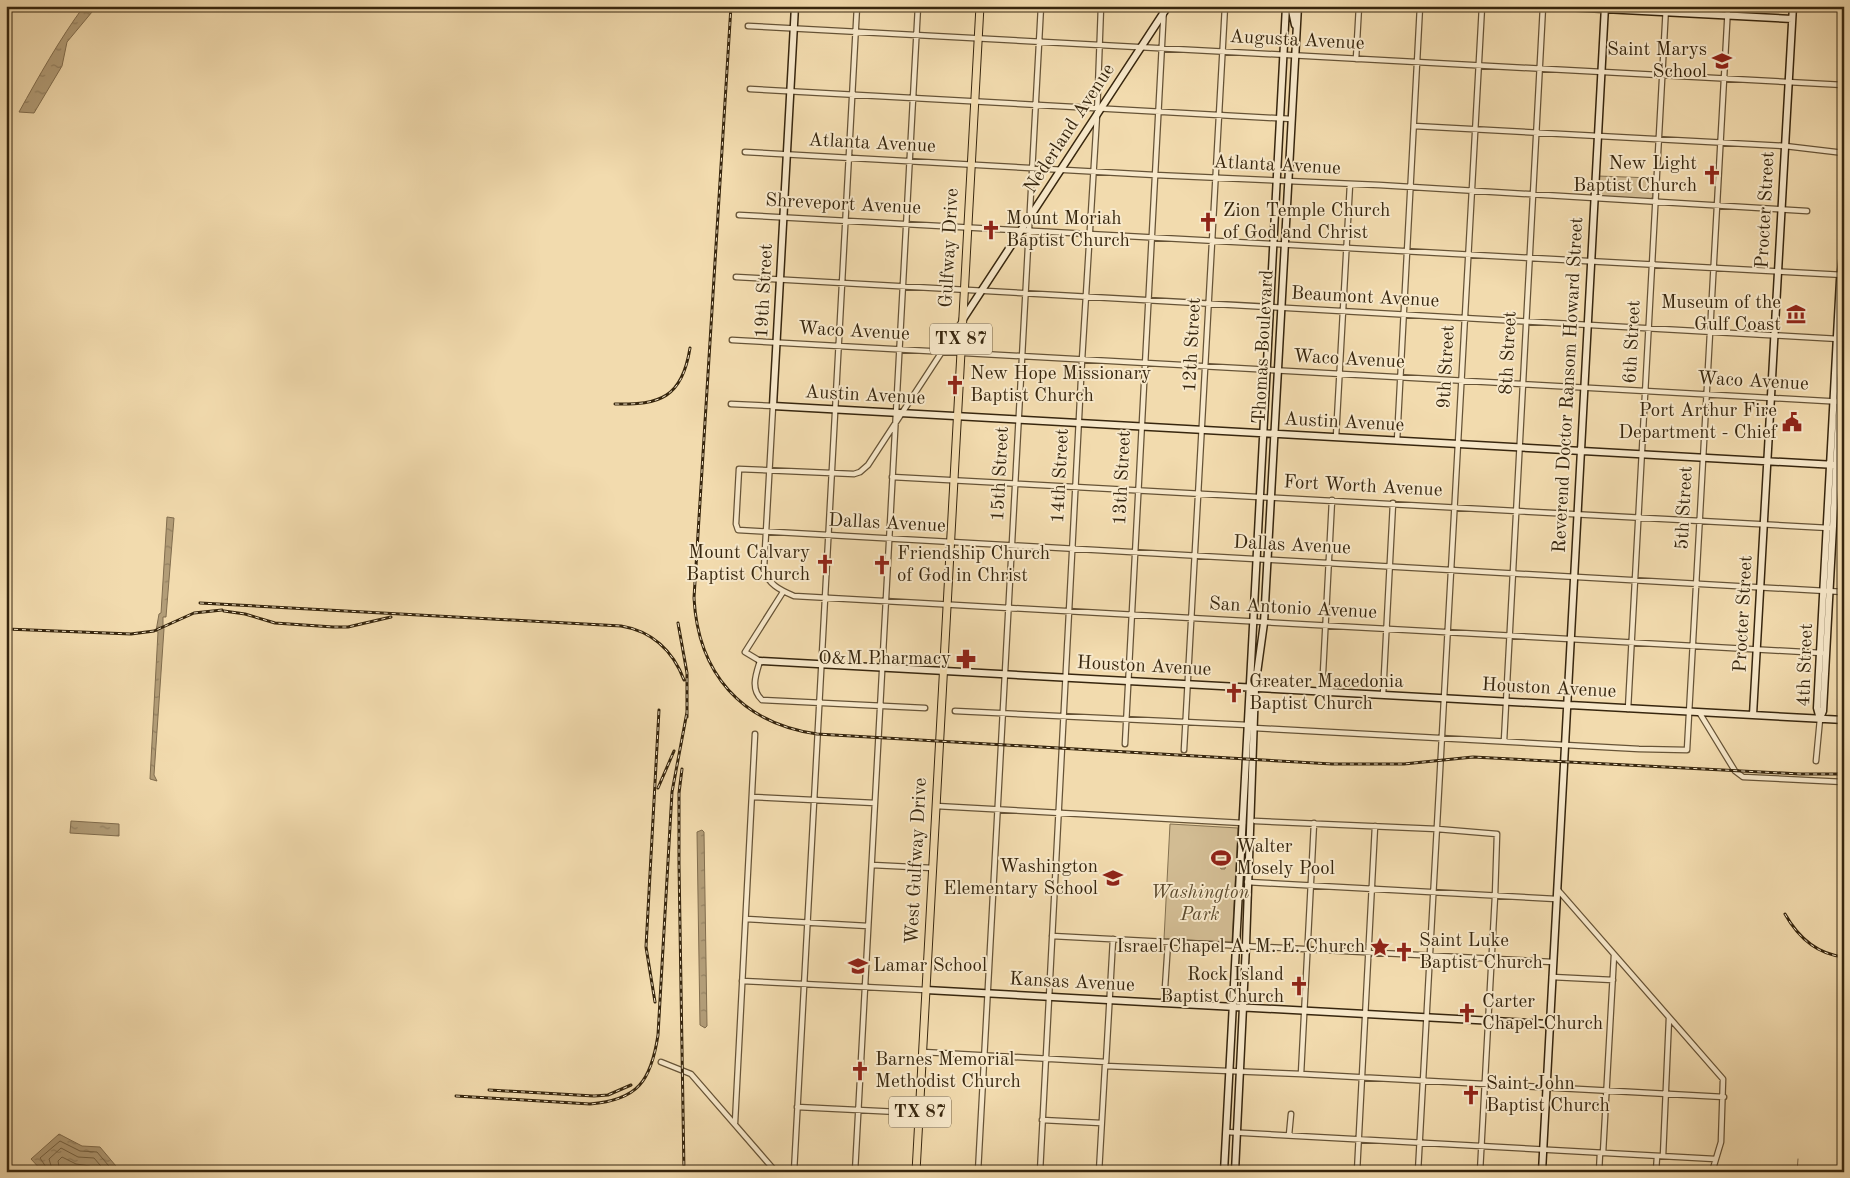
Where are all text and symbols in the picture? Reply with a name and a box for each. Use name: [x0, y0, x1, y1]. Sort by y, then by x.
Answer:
street label: Augusta Avenue: [1229, 28, 1365, 54]
place label: Saint Marys School: [1607, 41, 1707, 82]
school or university icon: Saint Marys School: [1711, 50, 1733, 72]
street label: Nederland Avenue: [1021, 61, 1119, 197]
street label: Atlanta Avenue: [808, 131, 936, 157]
street label: Procter Street: [1753, 151, 1779, 269]
street label: Atlanta Avenue: [1213, 153, 1341, 179]
place label: New Light Baptist Church: [1573, 155, 1697, 196]
church icon: New Light Baptist Church: [1701, 164, 1723, 186]
street label: Gulfway Drive: [937, 188, 963, 308]
street label: Shreveport Avenue: [765, 191, 921, 219]
place label: Zion Temple Church of God and Christ: [1223, 202, 1390, 243]
place label: Mount Moriah Baptist Church: [1006, 210, 1130, 251]
church icon: Zion Temple Church of God and Christ: [1197, 211, 1219, 233]
street label: Reverend Doctor Ransom Howard Street: [1551, 217, 1587, 553]
church icon: Mount Moriah Baptist Church: [980, 219, 1002, 241]
street label: 19th Street: [753, 243, 777, 339]
street label: Thomas Boulevard: [1250, 269, 1278, 425]
street label: Beaumont Avenue: [1290, 285, 1440, 311]
place label: Museum of the Gulf Coast: [1661, 294, 1781, 335]
street label: 12th Street: [1181, 297, 1205, 393]
street label: 6th Street: [1621, 300, 1645, 384]
museum icon: Museum of the Gulf Coast: [1785, 303, 1807, 325]
street label: 8th Street: [1497, 311, 1521, 395]
street label: Waco Avenue: [798, 320, 910, 344]
road number: TX 87: [930, 324, 992, 354]
street label: 9th Street: [1435, 325, 1459, 409]
street label: Waco Avenue: [1293, 348, 1405, 372]
place label: New Hope Missionary Baptist Church: [970, 365, 1151, 406]
street label: Waco Avenue: [1697, 370, 1809, 394]
church icon: New Hope Missionary Baptist Church: [944, 374, 966, 396]
street label: Austin Avenue: [804, 383, 926, 409]
place label: Port Arthur Fire Department - Chief: [1618, 402, 1778, 443]
street label: Austin Avenue: [1283, 410, 1405, 436]
public building icon: Port Arthur Fire Department - Chief: [1781, 411, 1803, 433]
street label: 15th Street: [989, 426, 1013, 522]
street label: 14th Street: [1049, 428, 1073, 524]
street label: 13th Street: [1111, 430, 1135, 526]
street label: 5th Street: [1673, 466, 1697, 550]
street label: Fort Worth Avenue: [1283, 473, 1443, 501]
street label: Dallas Avenue: [828, 511, 946, 537]
street label: Dallas Avenue: [1233, 533, 1351, 559]
place label: Mount Calvary Baptist Church: [686, 544, 810, 585]
place label: Friendship Church of God in Christ: [897, 545, 1050, 586]
church icon: Mount Calvary Baptist Church: [814, 553, 836, 575]
church icon: Friendship Church of God in Christ: [871, 554, 893, 576]
street label: Procter Street: [1731, 555, 1757, 673]
street label: San Antonio Avenue: [1209, 595, 1377, 623]
street label: 4th Street: [1795, 623, 1817, 707]
pharmacy icon: O&M Pharmacy: [955, 648, 977, 670]
place label: O&M Pharmacy: [818, 650, 951, 669]
street label: Houston Avenue: [1076, 654, 1212, 680]
place label: Greater Macedonia Baptist Church: [1249, 673, 1404, 714]
street label: Houston Avenue: [1481, 676, 1617, 702]
church icon: Greater Macedonia Baptist Church: [1223, 682, 1245, 704]
street label: West Gulfway Drive: [903, 777, 931, 945]
place label: Walter Mosely Pool: [1236, 838, 1335, 879]
sports icon: Walter Mosely Pool: [1210, 847, 1232, 869]
place label: Washington Elementary School: [943, 858, 1098, 899]
school or university icon: Washington Elementary School: [1102, 867, 1124, 889]
park label: Washington Park: [1151, 884, 1250, 925]
place label: Saint Luke Baptist Church: [1419, 932, 1543, 973]
place icon: Israel Chapel A. M. E. Church: [1369, 936, 1391, 958]
place label: Israel Chapel A. M. E. Church: [1116, 938, 1365, 957]
church icon: Saint Luke Baptist Church: [1393, 941, 1415, 963]
school or university icon: Lamar School: [847, 955, 869, 977]
place label: Lamar School: [873, 957, 987, 976]
place label: Rock Island Baptist Church: [1160, 966, 1284, 1007]
street label: Kansas Avenue: [1009, 970, 1135, 996]
church icon: Rock Island Baptist Church: [1288, 975, 1310, 997]
place label: Carter Chapel Church: [1482, 993, 1603, 1034]
church icon: Carter Chapel Church: [1456, 1002, 1478, 1024]
place label: Barnes Memorial Methodist Church: [875, 1051, 1021, 1092]
church icon: Barnes Memorial Methodist Church: [849, 1060, 871, 1082]
place label: Saint John Baptist Church: [1486, 1075, 1610, 1116]
church icon: Saint John Baptist Church: [1460, 1084, 1482, 1106]
road number: TX 87: [889, 1096, 951, 1128]

